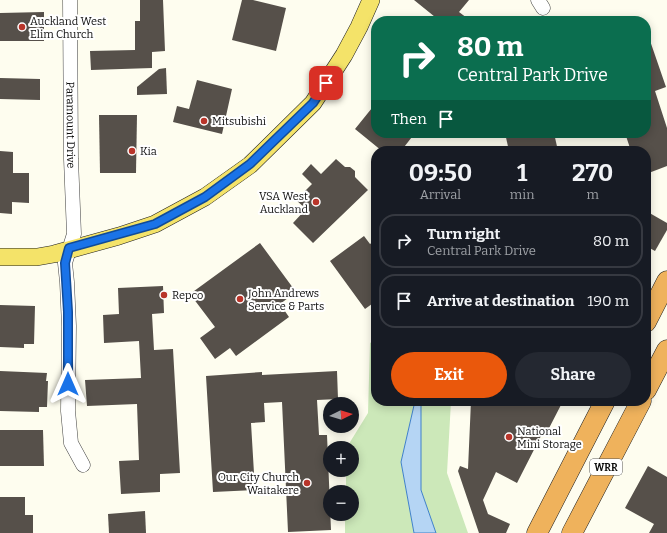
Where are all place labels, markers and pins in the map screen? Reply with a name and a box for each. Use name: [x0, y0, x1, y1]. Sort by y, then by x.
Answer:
place label: Auckland West Elim Church: [30, 15, 106, 41]
marker: Auckland West Elim Church: [17, 22, 27, 32]
pin: [309, 66, 343, 100]
place label: Mitsubishi: [212, 115, 267, 128]
marker: Mitsubishi: [199, 116, 209, 126]
place label: Kia: [140, 145, 157, 158]
marker: Kia: [127, 146, 137, 156]
place label: VSA West Auckland: [259, 190, 308, 216]
marker: VSA West Auckland: [311, 197, 321, 207]
place label: John Andrews Service & Parts: [247, 287, 324, 313]
place label: Repco: [172, 289, 203, 302]
marker: Repco: [159, 290, 169, 300]
marker: John Andrews Service & Parts: [235, 294, 245, 304]
place label: National Mini Storage: [517, 425, 582, 451]
marker: National Mini Storage: [504, 432, 514, 442]
place label: Our City Church Waitakere: [218, 471, 299, 497]
marker: Our City Church Waitakere: [302, 478, 312, 488]

